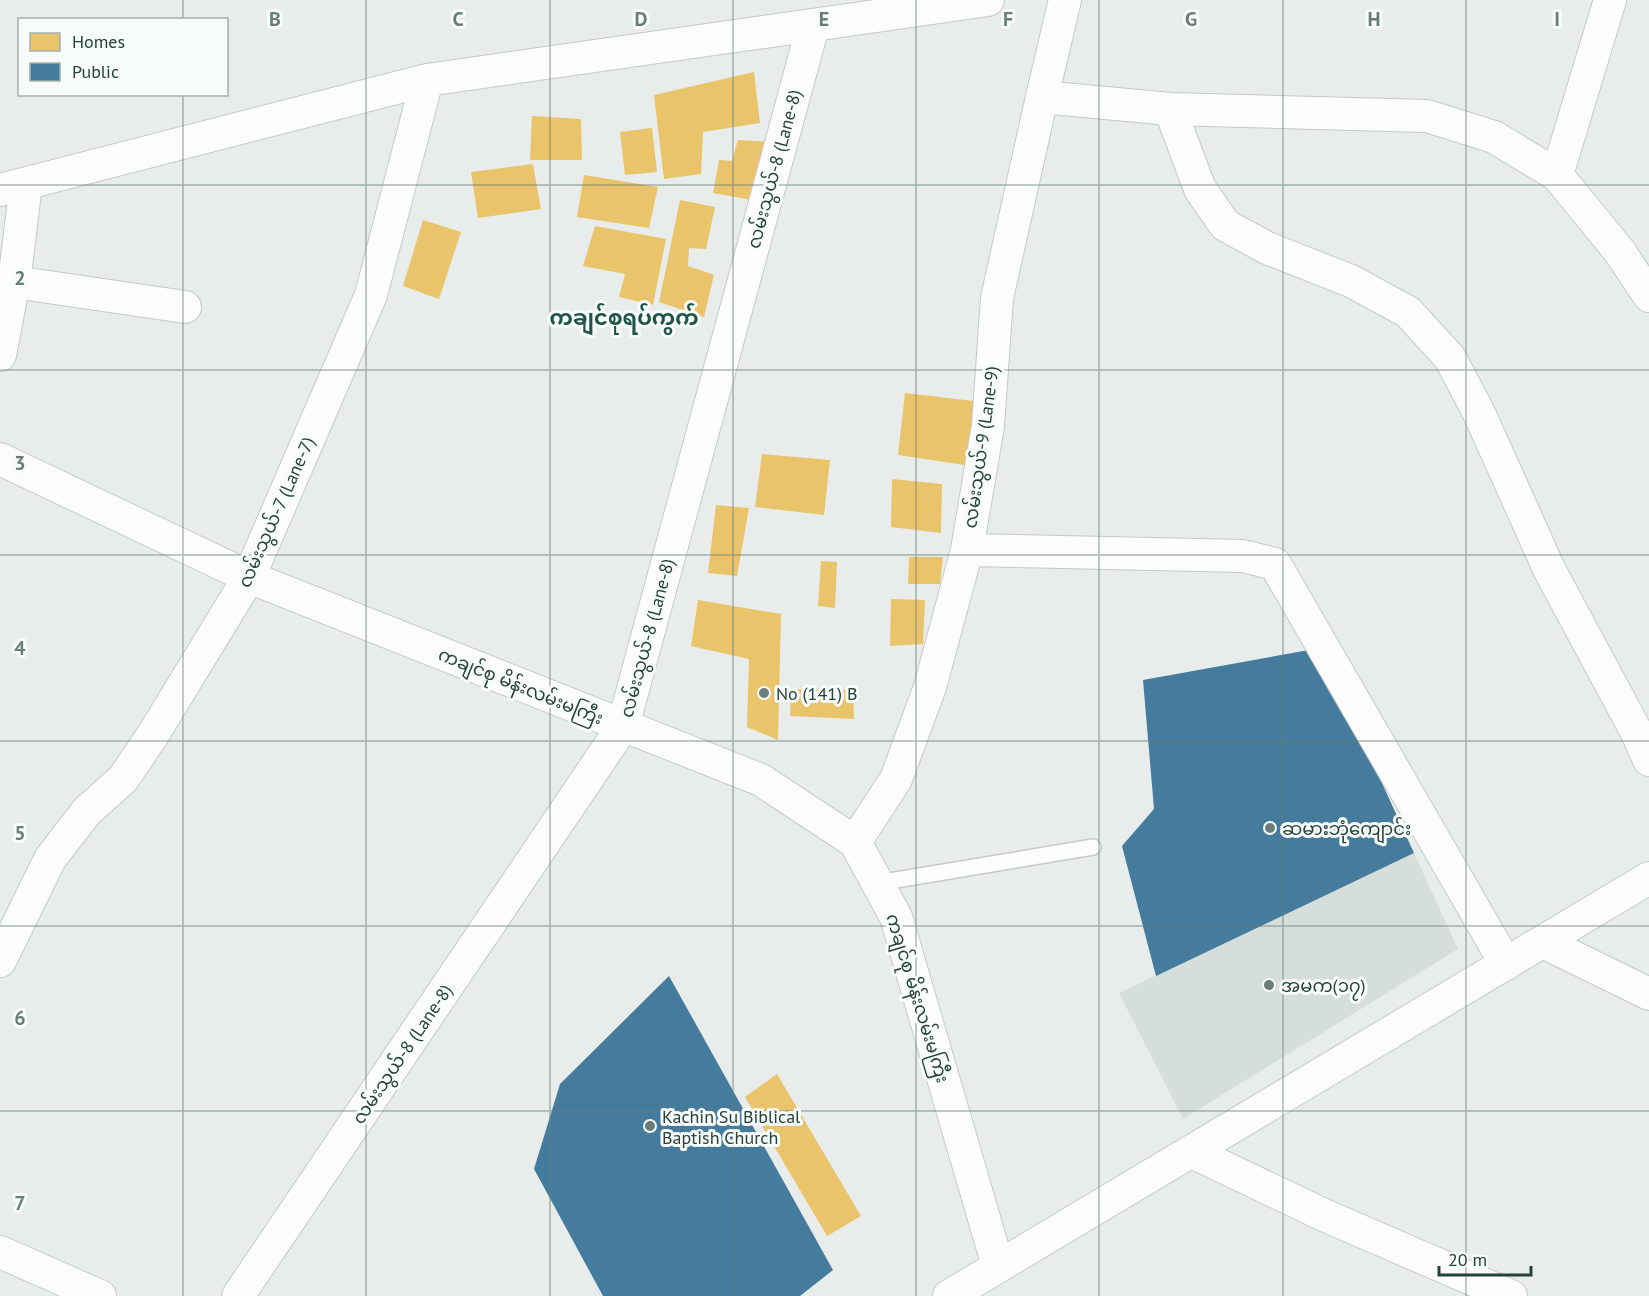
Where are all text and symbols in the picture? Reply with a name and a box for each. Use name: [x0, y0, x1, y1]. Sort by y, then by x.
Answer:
text: B: [269, 6, 281, 32]
text: C: [452, 6, 464, 32]
text: D: [635, 6, 648, 32]
text: E: [819, 6, 829, 32]
text: F: [1003, 6, 1013, 32]
text: G: [1185, 6, 1197, 32]
text: H: [1367, 6, 1381, 32]
text: I: [1554, 6, 1560, 32]
legend: [18, 18, 228, 96]
text: Homes: [72, 30, 125, 53]
text: Public: [72, 60, 119, 83]
street label: လမ်းသွယ်-8 (Lane-8): [741, 87, 810, 252]
text: 2: [14, 265, 26, 291]
district label: ကချင်စုရပ်ကွက်: [550, 302, 698, 336]
street label: လမ်းသွယ်-9 (Lane-9): [957, 364, 1008, 530]
street label: လမ်းသွယ်-7 (Lane-7): [232, 433, 323, 593]
text: 3: [14, 450, 26, 476]
street label: လမ်းသွယ်-8 (Lane-8): [614, 556, 683, 721]
text: 4: [14, 635, 26, 661]
street label: ကချင်စု မိန်းလမ်းမကြီး: [434, 641, 608, 733]
place label: No (141) B: [776, 682, 857, 705]
marker: No (141) B: [757, 686, 771, 700]
place label: ဆမားဘုံကျောင်း: [1282, 816, 1411, 844]
text: 5: [14, 820, 26, 846]
marker: ဆမားဘုံကျောင်း: [1263, 821, 1277, 835]
street label: ကချင်စု မိန်းလမ်းမကြီး: [877, 910, 957, 1087]
place label: အမက(၁၇): [1281, 974, 1366, 1001]
marker: အမက(၁၇): [1262, 978, 1276, 992]
street label: လမ်းသွယ်-8 (Lane-8): [346, 979, 461, 1130]
text: 6: [14, 1005, 26, 1031]
place label: Kachin Su Biblical Baptish Church: [662, 1105, 801, 1149]
marker: Kachin Su Biblical Baptish Church: [643, 1119, 657, 1133]
text: 7: [14, 1190, 26, 1216]
scale bar: [1439, 1239, 1530, 1277]
text: 20 m: [1448, 1248, 1487, 1271]

